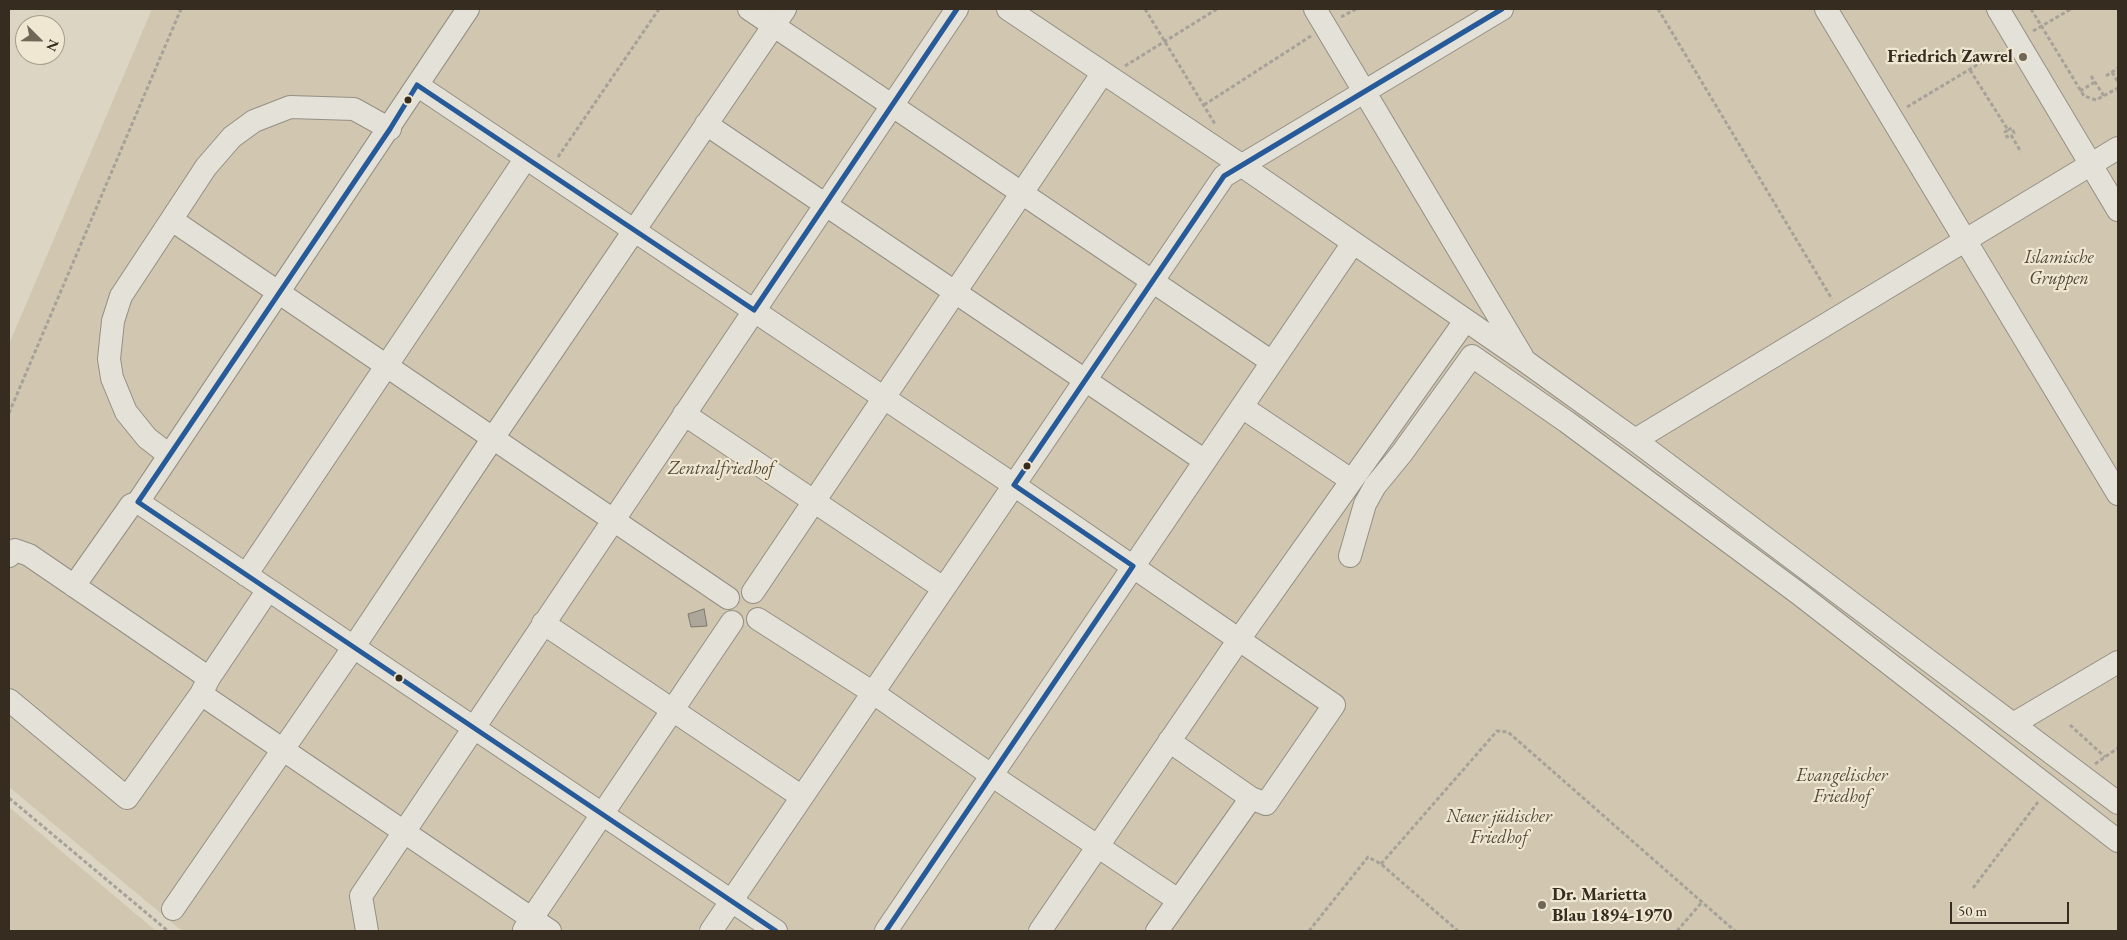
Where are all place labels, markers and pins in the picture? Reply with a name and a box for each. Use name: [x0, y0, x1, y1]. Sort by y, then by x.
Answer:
place label: Friedrich Zawrel: [1887, 46, 2013, 68]
marker: Friedrich Zawrel: [2017, 51, 2029, 63]
unlabelled marker: [403, 95, 413, 105]
unlabelled marker: [1022, 461, 1032, 471]
unlabelled marker: [394, 673, 404, 683]
place label: Dr. Marietta Blau 1894-1970: [1552, 884, 1672, 926]
marker: Dr. Marietta Blau 1894-1970: [1536, 899, 1548, 911]

